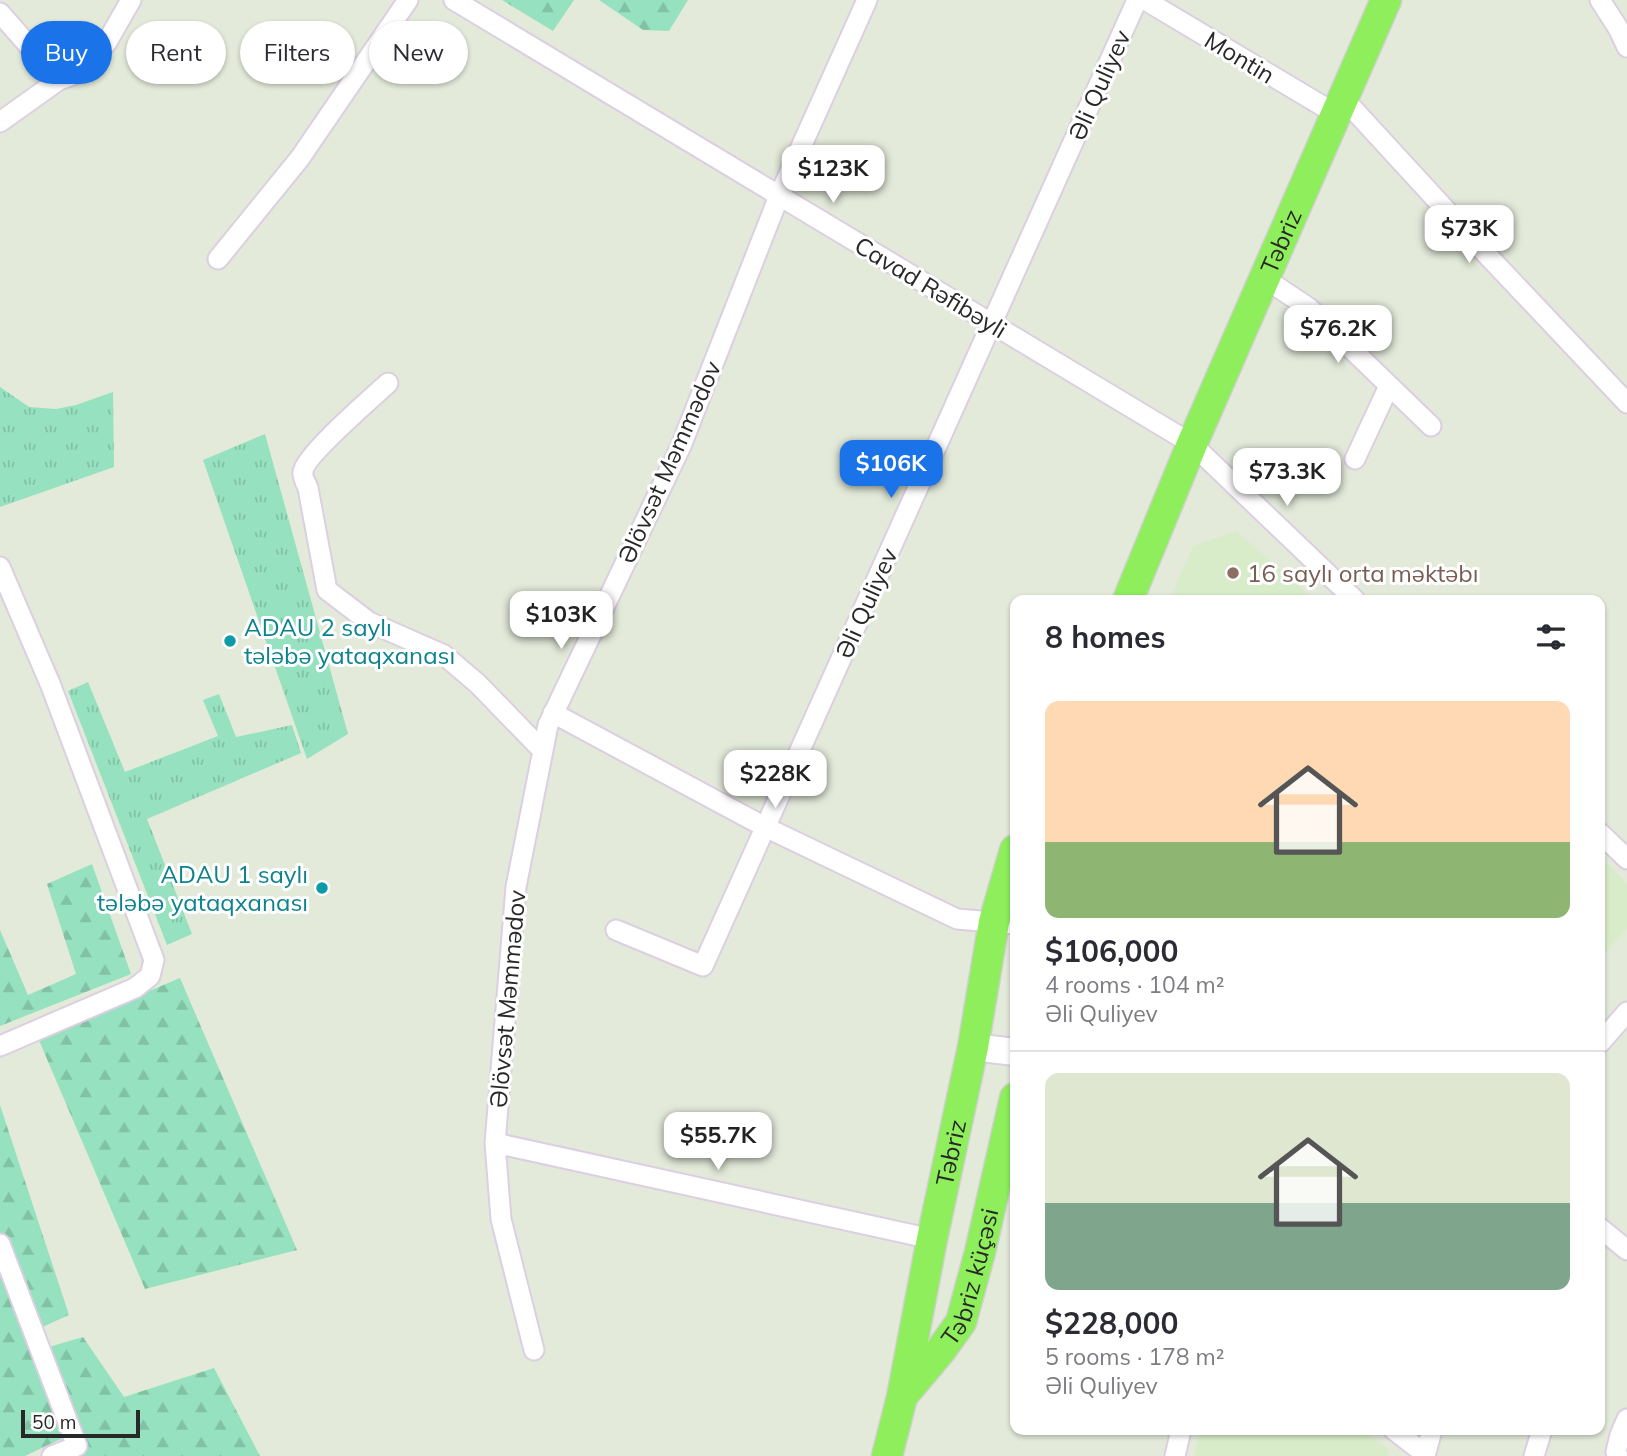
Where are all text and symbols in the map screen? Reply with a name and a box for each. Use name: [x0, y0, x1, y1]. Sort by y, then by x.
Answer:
chip: Buy: [21, 21, 112, 84]
chip: Rent: [126, 21, 226, 84]
chip: Filters: [240, 21, 355, 84]
chip: New: [369, 21, 468, 84]
street label: Montin: [1199, 24, 1281, 90]
street label: Əli Quliyev: [1061, 25, 1137, 145]
pin: $123K: [784, 146, 882, 205]
text: $123K: [798, 153, 868, 182]
street label: Təbriz: [1253, 204, 1308, 278]
pin: $73K: [1428, 205, 1510, 265]
text: $73K: [1441, 213, 1497, 242]
street label: Cavad Rəfibəyli: [849, 230, 1013, 344]
pin: $76.2K: [1281, 306, 1395, 365]
text: $76.2K: [1300, 313, 1376, 342]
street label: Əlövsət Məmmədov: [611, 356, 727, 568]
pin: $106K: [842, 440, 940, 500]
text: $106K: [856, 448, 926, 477]
pin: $73.3K: [1230, 448, 1344, 508]
text: $73.3K: [1249, 456, 1325, 485]
street label: Əli Quliyev: [828, 543, 904, 663]
place label: 16 saylı orta məktəbı: [1247, 558, 1478, 588]
marker: 16 saylı orta məktəbı: [1225, 565, 1241, 581]
pin: $103K: [512, 592, 610, 651]
text: $103K: [526, 599, 596, 628]
place label: ADAU 2 saylı tələbə yataqxanası: [244, 612, 455, 670]
text: 8 homes: [1045, 618, 1166, 656]
icon: filters: [1532, 618, 1570, 656]
marker: ADAU 2 saylı tələbə yataqxanası: [222, 633, 238, 649]
icon: home: [1245, 747, 1371, 873]
pin: $228K: [726, 750, 824, 810]
text: $228K: [740, 758, 810, 787]
place label: ADAU 1 saylı tələbə yataqxanası: [97, 859, 308, 917]
marker: ADAU 1 saylı tələbə yataqxanası: [314, 880, 330, 896]
street label: Əlövsət Məmmədov: [483, 888, 531, 1109]
text: $106,000: [1045, 932, 1178, 970]
text: 4 rooms · 104 m²: [1045, 970, 1225, 999]
text: Əli Quliyev: [1045, 999, 1158, 1028]
pin: $55.7K: [661, 1112, 775, 1172]
street label: Təbriz: [929, 1117, 972, 1189]
icon: home: [1245, 1119, 1371, 1245]
text: $55.7K: [680, 1120, 756, 1149]
street label: Təbriz küçəsi: [934, 1205, 1004, 1351]
text: $228,000: [1045, 1304, 1178, 1342]
text: 5 rooms · 178 m²: [1045, 1342, 1225, 1371]
text: Əli Quliyev: [1045, 1371, 1158, 1400]
scale bar: [21, 1407, 140, 1439]
text: 50 m: [32, 1410, 76, 1434]

